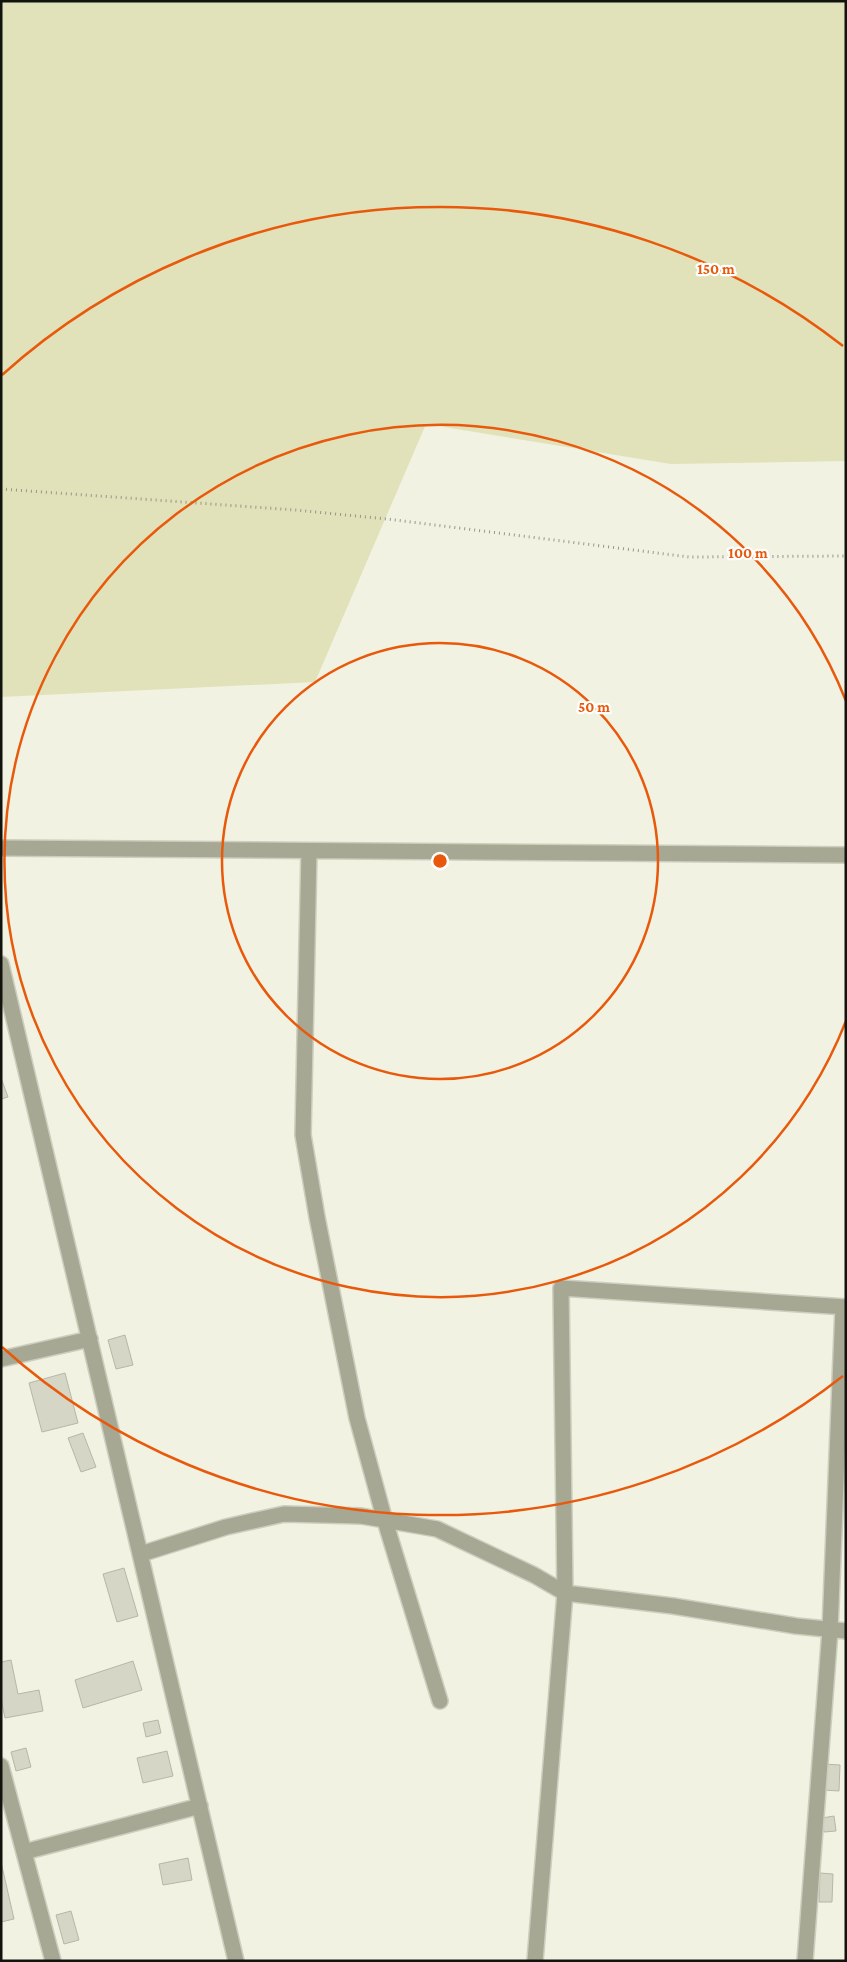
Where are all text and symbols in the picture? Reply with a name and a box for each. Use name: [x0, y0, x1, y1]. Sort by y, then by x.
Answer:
text: 150 m: [697, 261, 735, 277]
text: 100 m: [728, 545, 768, 561]
text: 50 m: [578, 699, 610, 715]
centre of rings: [431, 852, 449, 870]

